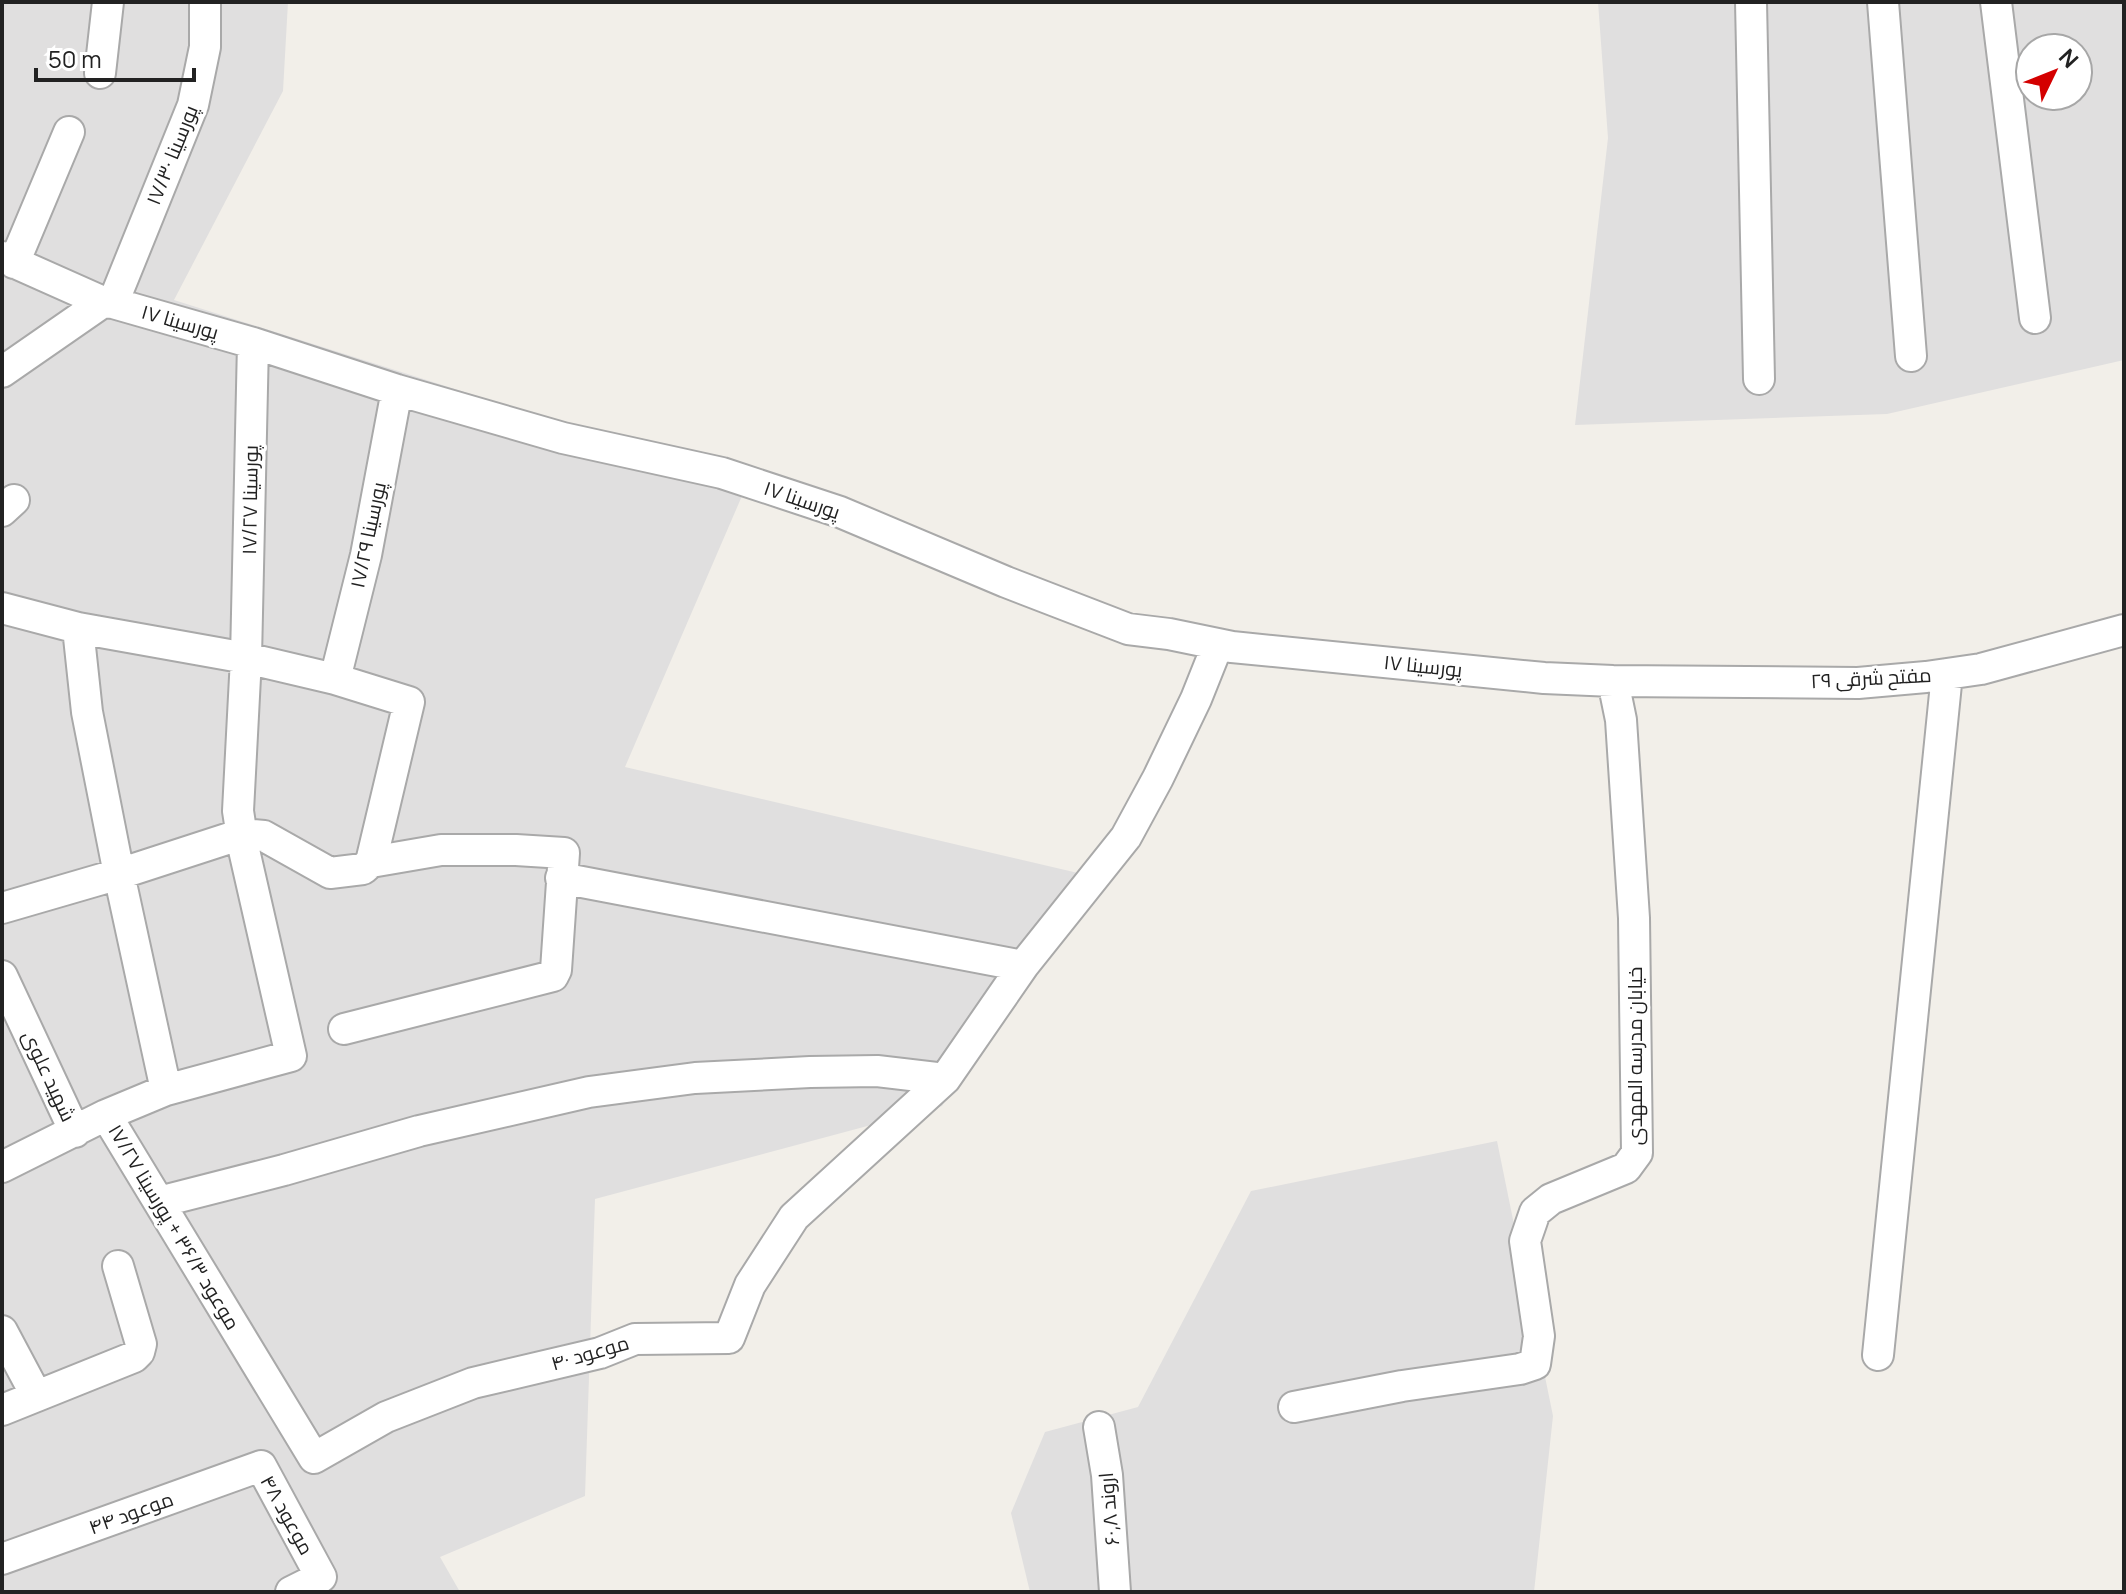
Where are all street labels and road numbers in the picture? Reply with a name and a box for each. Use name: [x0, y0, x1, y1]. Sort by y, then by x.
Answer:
street label: پورسینا ۱۷/۳۰: [139, 100, 204, 209]
street label: پورسینا ۱۷: [138, 298, 222, 346]
street label: پورسینا ۱۷/۲۷: [235, 444, 264, 555]
street label: پورسینا ۱۷: [760, 474, 845, 525]
street label: پورسینا ۱۷/۲۹: [343, 479, 392, 590]
street label: پورسینا ۱۷: [1382, 648, 1464, 683]
street label: مفتح شرقی ۲۹: [1810, 661, 1932, 695]
street label: خیابان مدرسه المهدی: [1621, 967, 1648, 1145]
street label: شهید علوی: [17, 1026, 82, 1126]
street label: موعود ۳۶/۳ + پورسینا ۱۷/۲۷: [102, 1119, 247, 1334]
street label: موعود ۴۰: [548, 1329, 632, 1376]
street label: موعود ۴۸: [254, 1470, 320, 1559]
street label: اروند ۶۰٫۸: [1092, 1471, 1125, 1547]
street label: موعود ۴۴: [85, 1485, 177, 1540]

